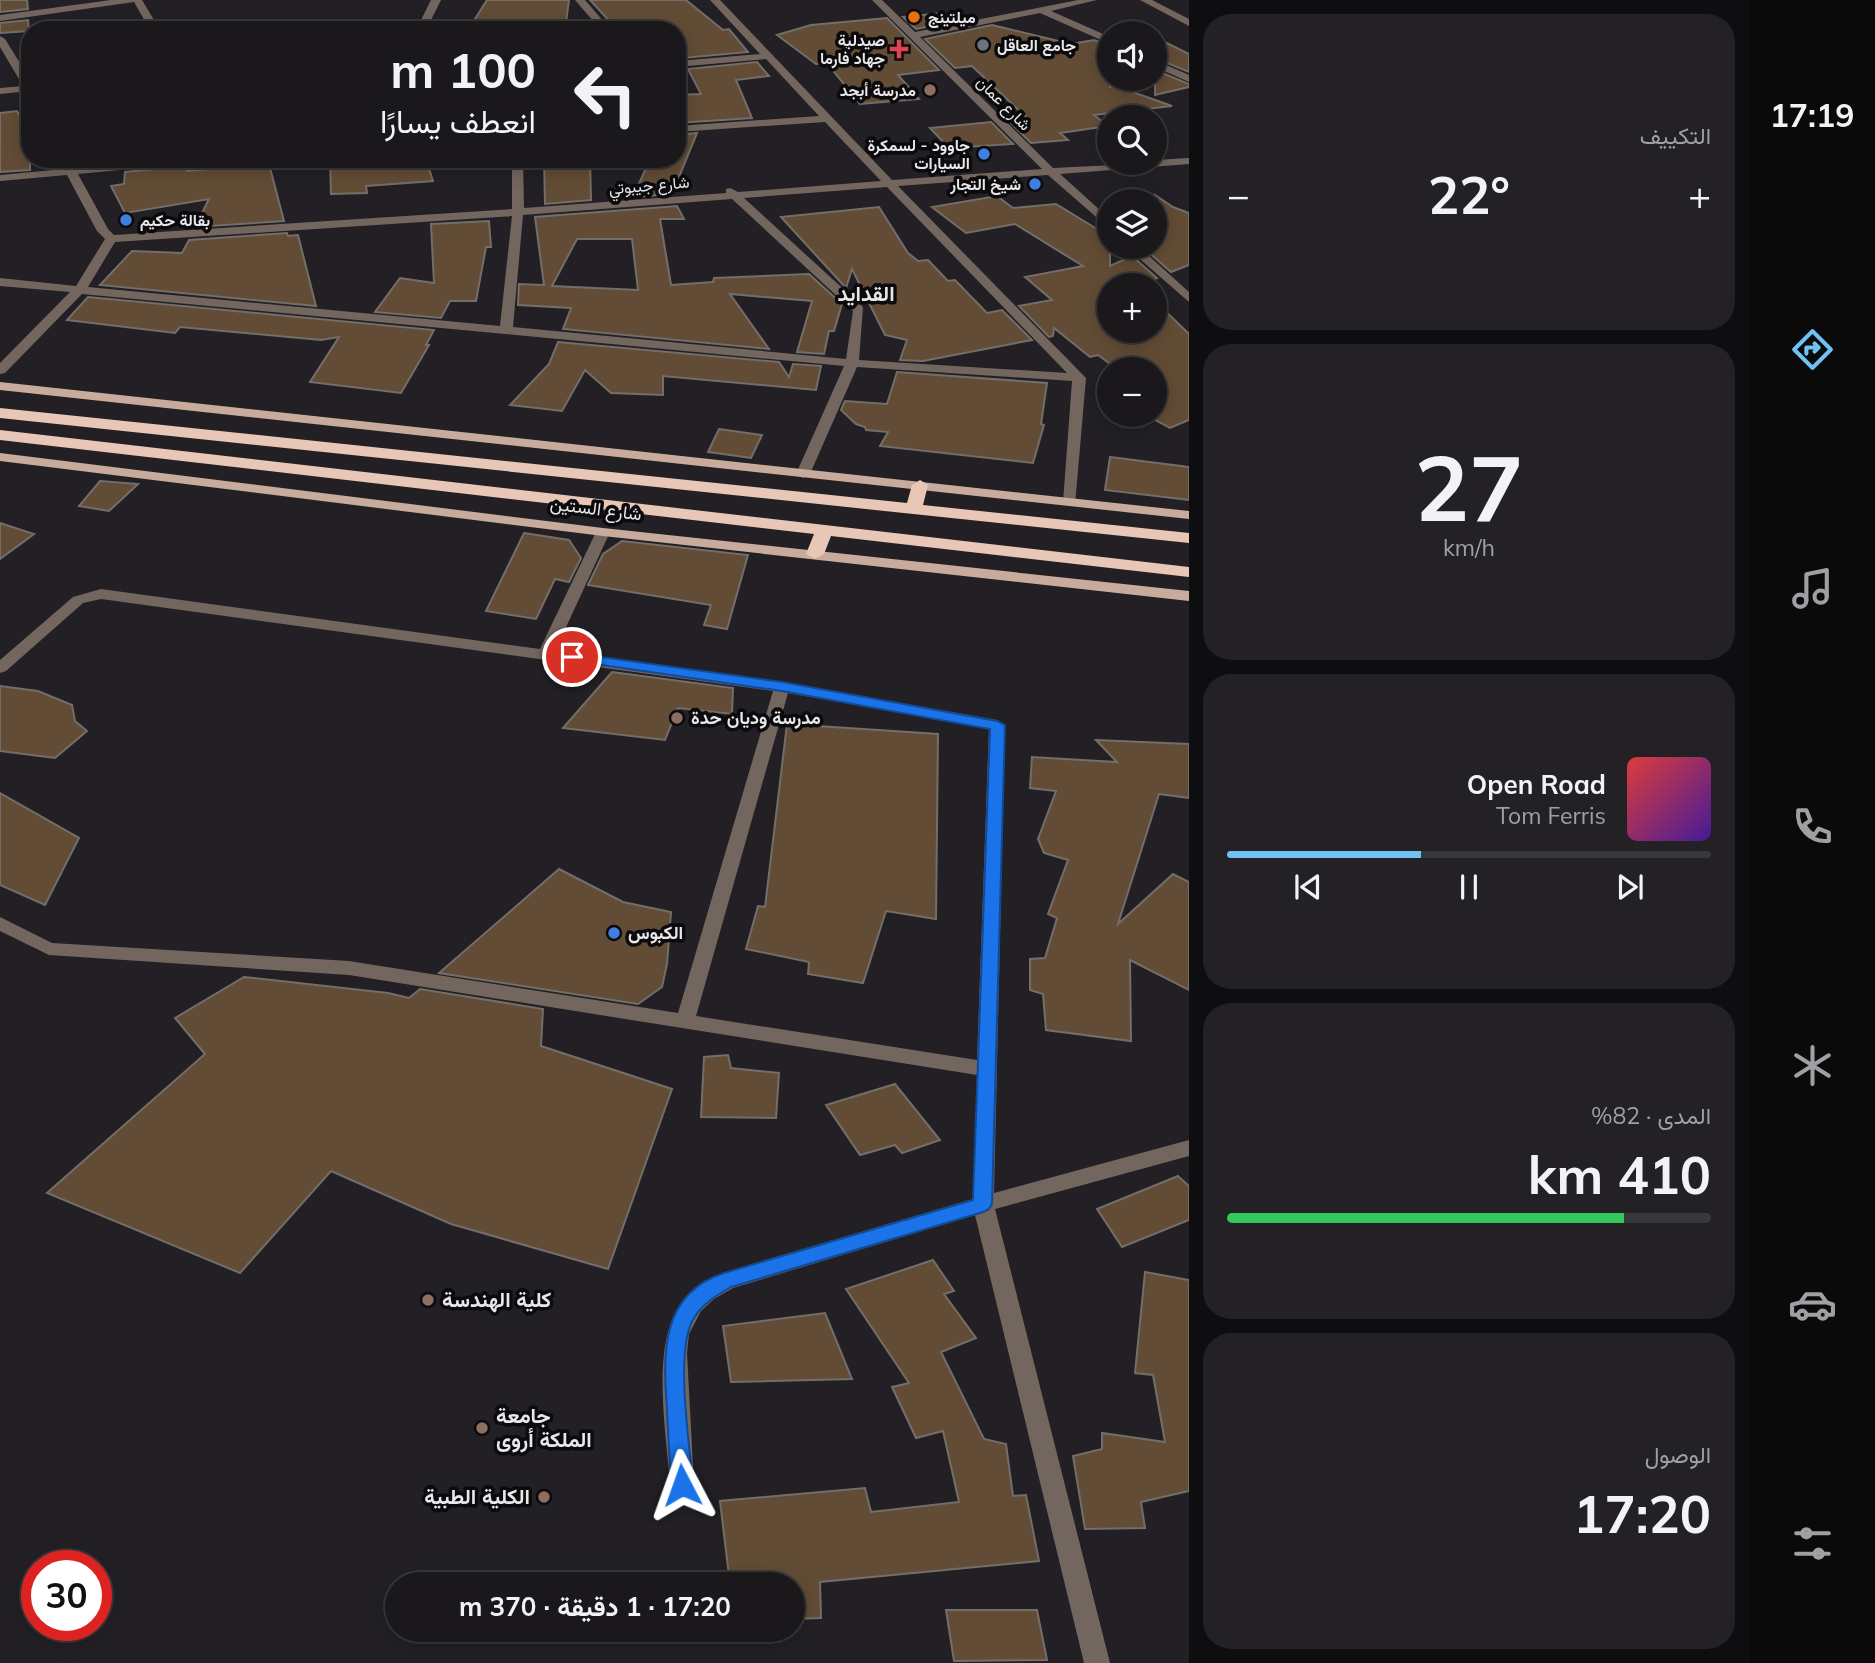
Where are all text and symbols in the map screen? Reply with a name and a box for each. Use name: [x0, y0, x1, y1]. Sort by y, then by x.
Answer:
place label: ميلتينج: [928, 7, 976, 29]
marker: ميلتينج: [906, 9, 922, 25]
map controls: [1097, 21, 1167, 427]
button: sound: [1097, 21, 1167, 91]
place label: صيدلية جهاد فارما: [820, 30, 885, 69]
place label: جامع العاقل: [997, 35, 1076, 57]
marker: جامع العاقل: [975, 37, 991, 53]
text: 100 m: [390, 39, 536, 100]
marker: صيدلية جهاد فارما: [891, 41, 907, 57]
icon: left: [560, 49, 651, 140]
street label: شارع عمان: [971, 72, 1035, 136]
place label: مدرسة أبجد: [840, 80, 916, 101]
marker: مدرسة أبجد: [922, 82, 938, 98]
text: 17:19: [1770, 95, 1854, 135]
text: انعطف يسارًا: [380, 101, 536, 141]
button: search: [1097, 105, 1167, 175]
text: التكييف: [1640, 121, 1711, 150]
place label: جاوود - لسمكرة السيارات: [868, 135, 970, 174]
marker: جاوود - لسمكرة السيارات: [976, 146, 992, 162]
text: 22°: [1428, 162, 1510, 227]
text: −: [1227, 171, 1250, 219]
text: +: [1688, 171, 1711, 219]
street label: شارع جيبوتي: [608, 172, 690, 202]
place label: شيخ التجار: [949, 174, 1021, 196]
marker: شيخ التجار: [1027, 176, 1043, 192]
button: layers: [1097, 189, 1167, 259]
place label: بقالة حكيم: [140, 210, 210, 231]
marker: بقالة حكيم: [118, 212, 134, 228]
button: +: [1097, 273, 1167, 343]
district label: القدايد: [837, 280, 895, 306]
icon: directions: [1788, 325, 1837, 374]
button: −: [1097, 357, 1167, 427]
text: 27: [1414, 430, 1524, 544]
street label: شارع الستين: [549, 491, 643, 527]
text: km/h: [1443, 533, 1495, 562]
icon: music: [1788, 564, 1837, 613]
pin: [542, 627, 602, 687]
icon: arrive: [553, 638, 591, 676]
place label: مدرسة وديان حدة: [691, 706, 821, 729]
marker: مدرسة وديان حدة: [669, 710, 685, 726]
text: Open Road: [1467, 768, 1606, 801]
text: Tom Ferris: [1496, 801, 1606, 830]
icon: phone: [1788, 802, 1837, 851]
icon: previous: [1289, 868, 1327, 906]
icon: pause: [1450, 868, 1488, 906]
icon: next: [1611, 868, 1649, 906]
place label: الكبوس: [628, 921, 683, 944]
marker: الكبوس: [606, 925, 622, 941]
icon: climate: [1788, 1041, 1837, 1090]
text: المدى · 82%: [1591, 1101, 1711, 1130]
text: 410 km: [1528, 1142, 1711, 1207]
icon: car: [1788, 1280, 1837, 1329]
place label: كلية الهندسة: [442, 1286, 551, 1313]
marker: كلية الهندسة: [420, 1292, 436, 1308]
place label: جامعة الملكة أروى: [496, 1402, 592, 1453]
marker: جامعة الملكة أروى: [474, 1420, 490, 1436]
text: الوصول: [1645, 1440, 1711, 1469]
position arrow: [645, 1448, 719, 1522]
text: 17:20: [1573, 1481, 1711, 1546]
place label: الكلية الطبية: [424, 1483, 530, 1509]
marker: الكلية الطبية: [536, 1489, 552, 1505]
icon: filters: [1788, 1519, 1837, 1568]
speed limit sign: 30: [21, 1550, 112, 1641]
text: 17:20 · 1 دقيقة · 370 m: [459, 1590, 731, 1623]

